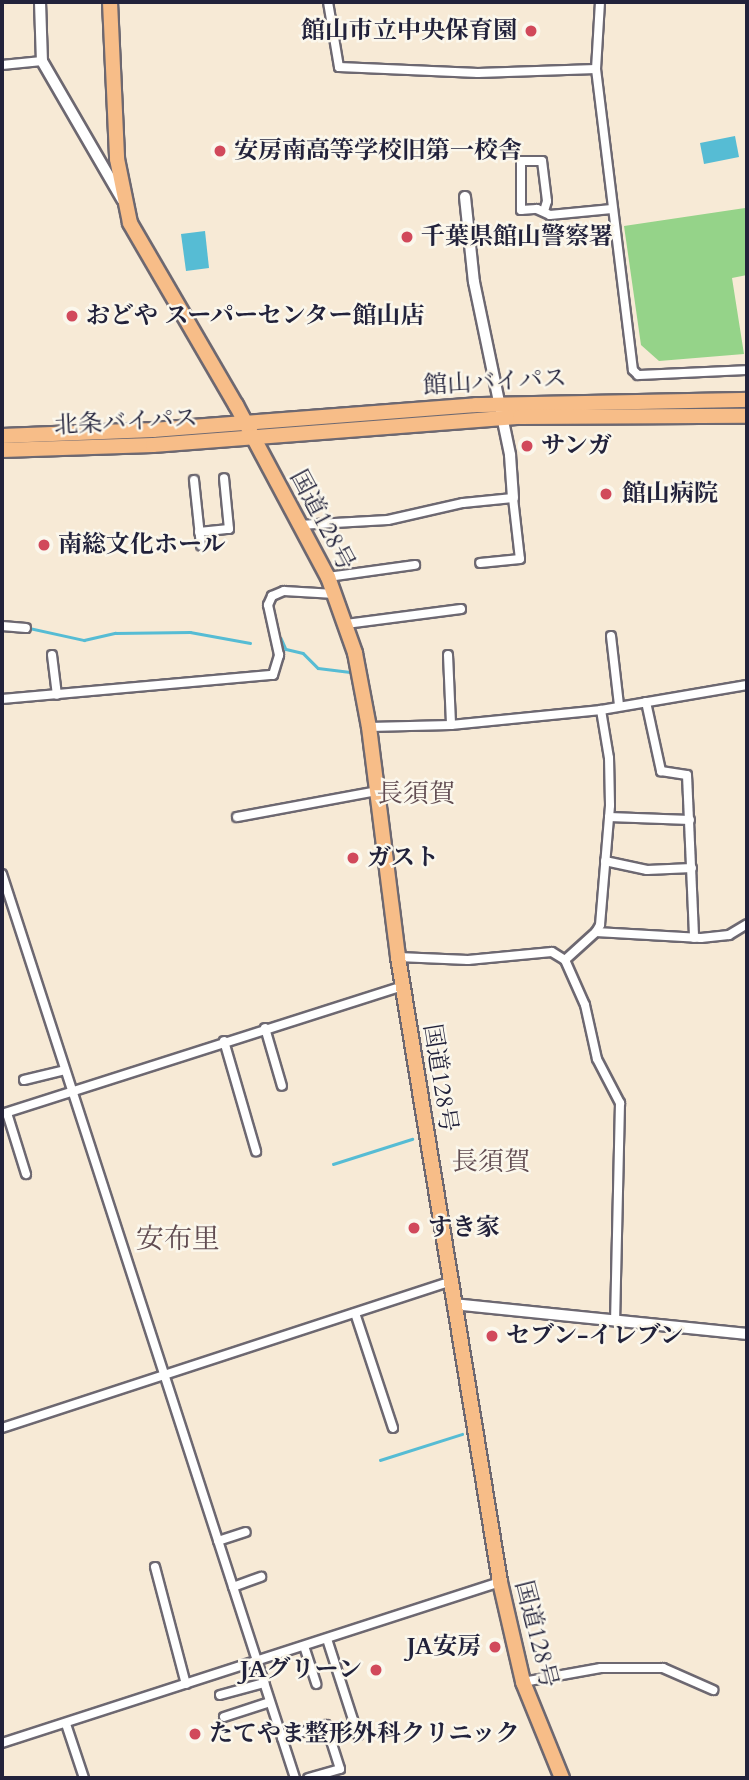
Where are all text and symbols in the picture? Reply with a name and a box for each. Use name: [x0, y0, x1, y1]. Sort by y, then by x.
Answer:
place label: 館山市立中央保育園: [301, 17, 517, 45]
marker: 館山市立中央保育園: [523, 23, 539, 39]
place label: 安房南高等学校旧第一校舎: [234, 137, 522, 165]
marker: 安房南高等学校旧第一校舎: [212, 143, 228, 159]
place label: 千葉県館山警察署: [421, 223, 613, 251]
marker: 千葉県館山警察署: [399, 229, 415, 245]
place label: おどや スーパーセンター館山店: [86, 302, 427, 330]
marker: おどや スーパーセンター館山店: [64, 308, 80, 324]
street label: 館山バイパス: [422, 364, 568, 400]
street label: 北条バイパス: [53, 404, 199, 440]
place label: サンガ: [541, 432, 613, 460]
marker: サンガ: [519, 438, 535, 454]
street label: 国道128号: [284, 465, 360, 575]
place label: 館山病院: [622, 480, 718, 508]
marker: 館山病院: [596, 484, 616, 504]
place label: 南総文化ホール: [58, 531, 226, 559]
marker: 南総文化ホール: [36, 537, 52, 553]
district label: 長須賀: [377, 778, 455, 810]
place label: ガスト: [367, 844, 439, 872]
marker: ガスト: [345, 850, 361, 866]
street label: 国道128号: [417, 1022, 463, 1134]
district label: 長須賀: [452, 1146, 530, 1178]
place label: すき家: [428, 1214, 500, 1242]
marker: すき家: [406, 1220, 422, 1236]
district label: 安布里: [136, 1222, 220, 1256]
place label: セブン-イレブン: [506, 1322, 685, 1350]
marker: セブン-イレブン: [484, 1328, 500, 1344]
street label: 国道128号: [509, 1578, 563, 1690]
place label: JA安房: [407, 1633, 481, 1661]
marker: JA安房: [487, 1639, 503, 1655]
place label: JAグリーン: [240, 1656, 362, 1684]
marker: JAグリーン: [368, 1662, 384, 1678]
place label: たてやま整形外科クリニック: [209, 1720, 521, 1748]
marker: たてやま整形外科クリニック: [187, 1726, 203, 1742]

